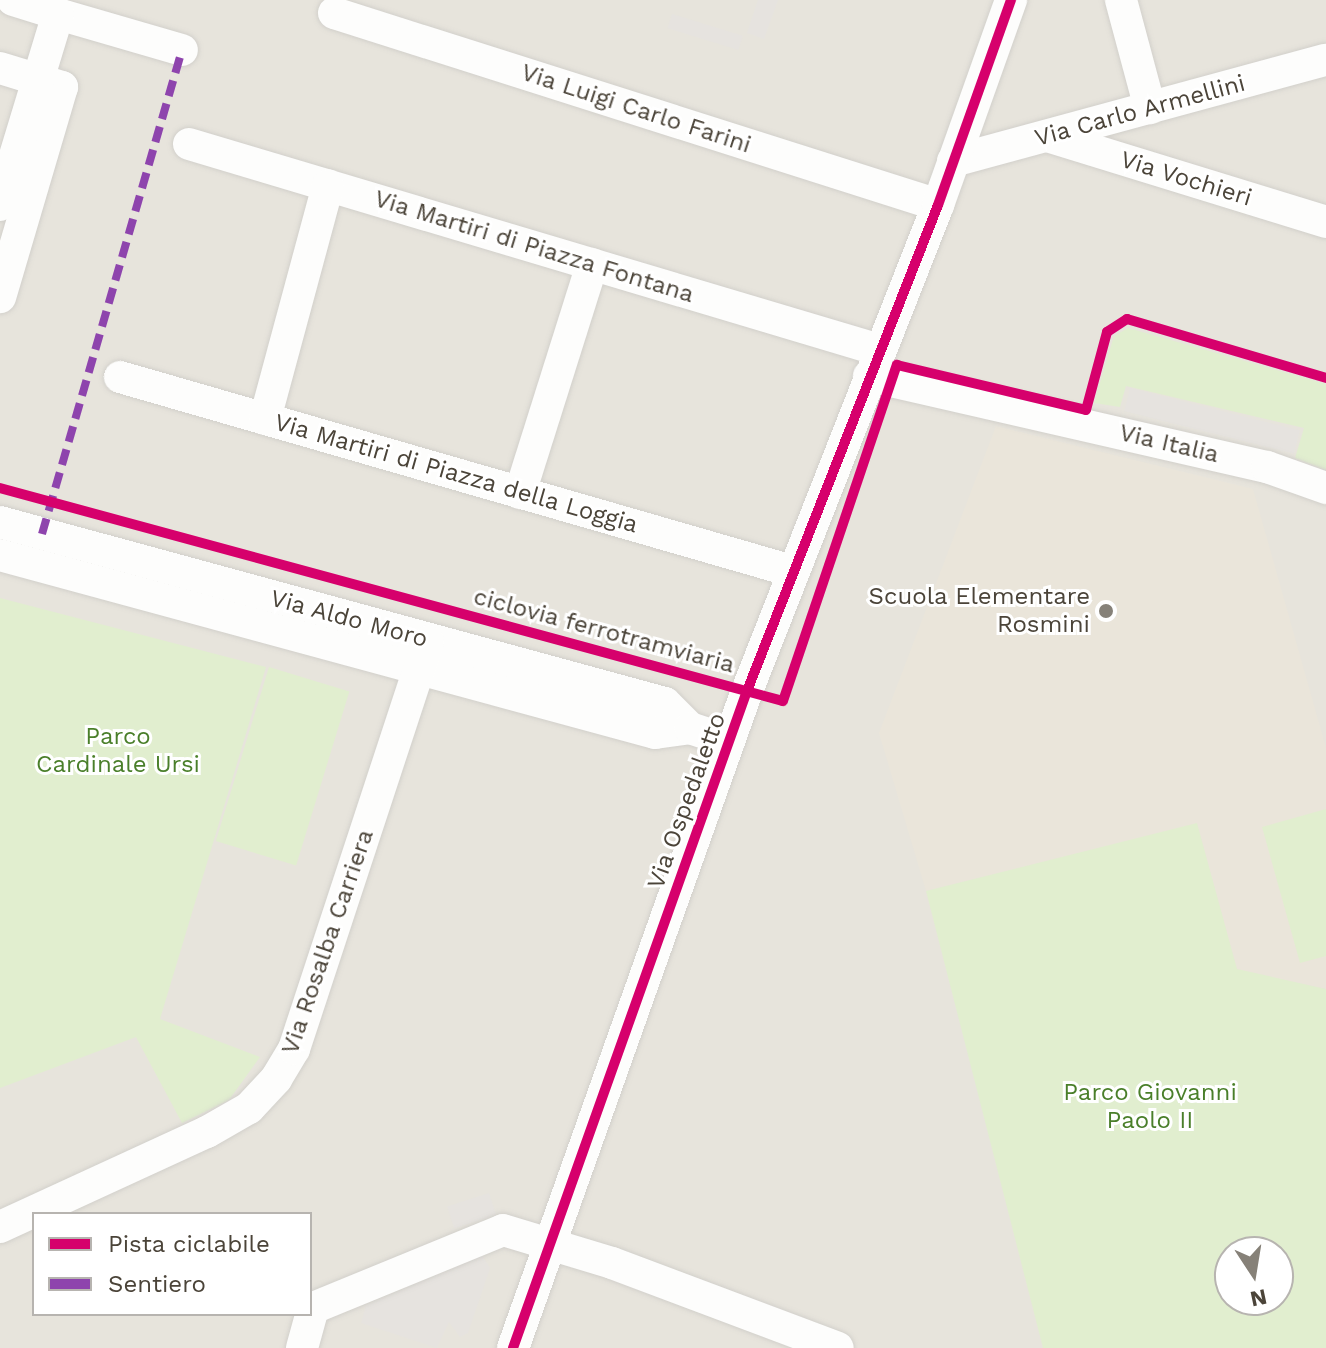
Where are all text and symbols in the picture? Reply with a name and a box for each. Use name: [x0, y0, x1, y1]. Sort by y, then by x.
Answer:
street label: Via Luigi Carlo Farini: [517, 58, 755, 160]
street label: Via Carlo Armellini: [1031, 69, 1249, 153]
street label: Via Vochieri: [1116, 145, 1256, 213]
street label: Via Martiri di Piazza Fontana: [370, 184, 698, 310]
street label: Via Martiri di Piazza della Loggia: [270, 408, 642, 540]
street label: Via Italia: [1116, 419, 1222, 469]
street label: ciclovia ferrotramviaria: [470, 582, 738, 680]
place label: Scuola Elementare Rosmini: [868, 583, 1090, 639]
street label: Via Aldo Moro: [267, 584, 431, 654]
marker: Scuola Elementare Rosmini: [1097, 602, 1115, 620]
street label: Via Ospedaletto: [642, 709, 732, 893]
park label: Parco Cardinale Ursi: [36, 723, 200, 779]
street label: Via Rosalba Carriera: [276, 825, 380, 1059]
park label: Parco Giovanni Paolo II: [1063, 1079, 1237, 1135]
legend: [32, 1212, 312, 1316]
text: Pista ciclabile: [108, 1230, 270, 1258]
north arrow: [1214, 1236, 1294, 1316]
text: Sentiero: [108, 1270, 206, 1298]
text: N: [1248, 1284, 1269, 1312]

